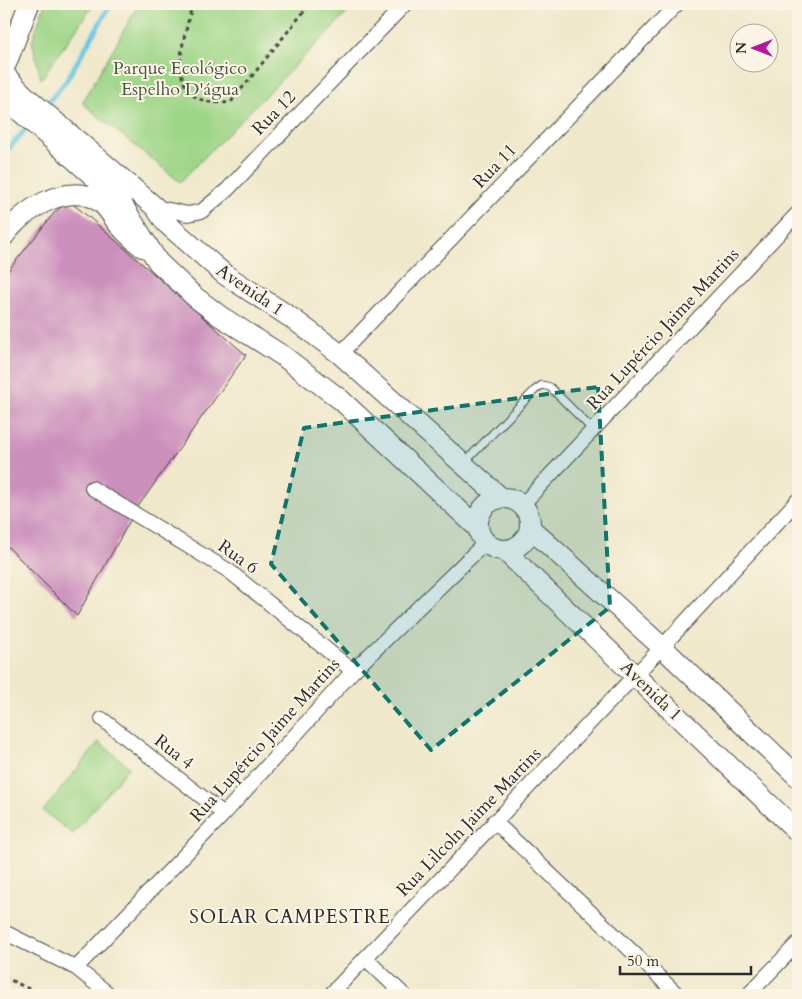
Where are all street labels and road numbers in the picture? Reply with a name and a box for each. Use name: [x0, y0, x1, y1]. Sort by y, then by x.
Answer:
street label: Rua 12: [246, 85, 302, 141]
street label: Rua 11: [467, 138, 523, 194]
street label: Rua Lupércio Jaime Martins: [581, 242, 745, 416]
street label: Avenida 1: [211, 258, 289, 322]
street label: Rua 6: [213, 534, 263, 580]
street label: Rua Lupércio Jaime Martins: [184, 652, 346, 828]
street label: Avenida 1: [615, 655, 687, 727]
street label: Rua 4: [149, 729, 199, 775]
street label: Rua Lilcoln Jaime Martins: [391, 742, 547, 902]

